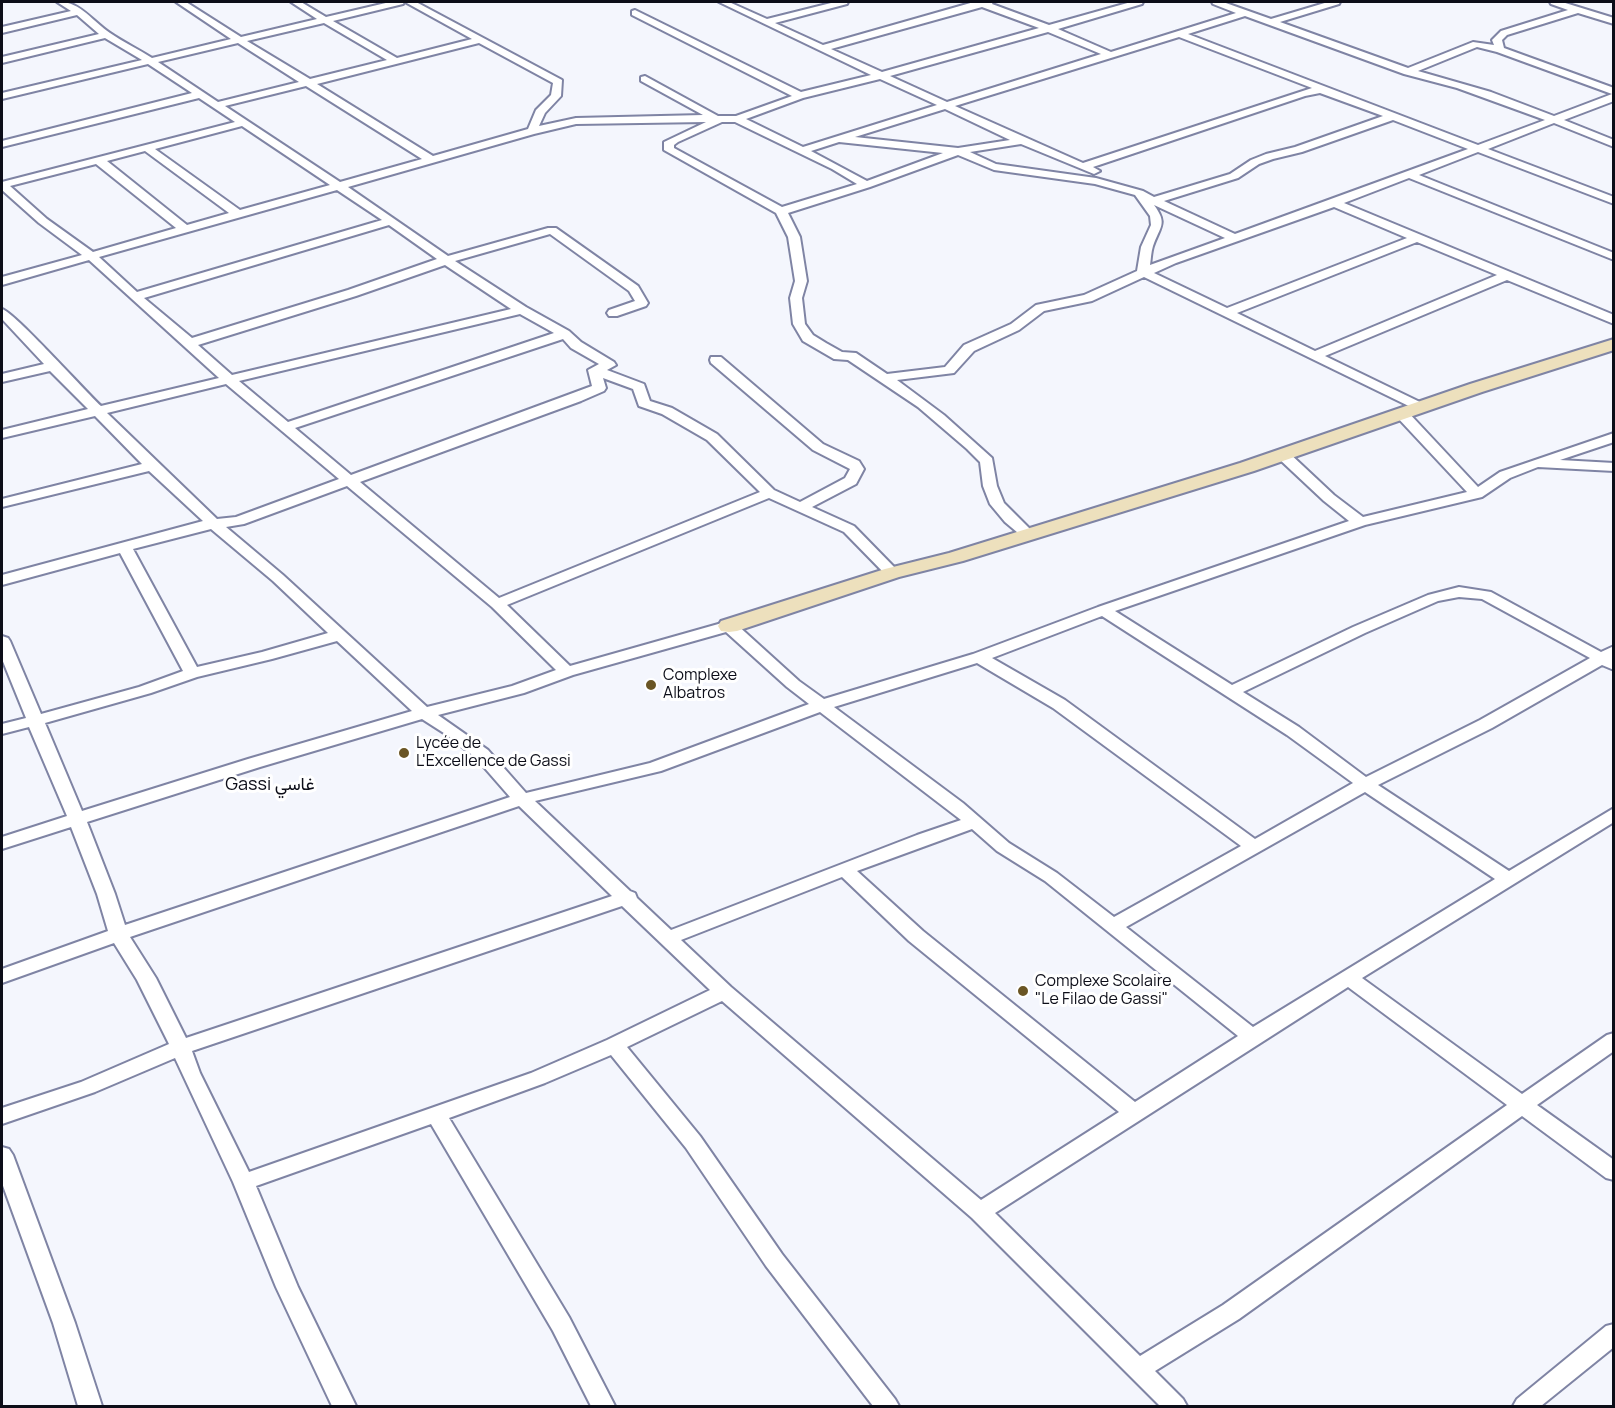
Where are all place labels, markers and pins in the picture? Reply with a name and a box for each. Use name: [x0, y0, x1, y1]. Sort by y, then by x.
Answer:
place label: Complexe Albatros: [663, 666, 737, 704]
marker: Complexe Albatros: [644, 678, 658, 692]
place label: Lycée de L'Excellence de Gassi: [416, 734, 571, 772]
marker: Lycée de L'Excellence de Gassi: [397, 746, 411, 760]
place label: Complexe Scolaire "Le Filao de Gassi": [1035, 972, 1172, 1010]
marker: Complexe Scolaire "Le Filao de Gassi": [1016, 984, 1030, 998]

